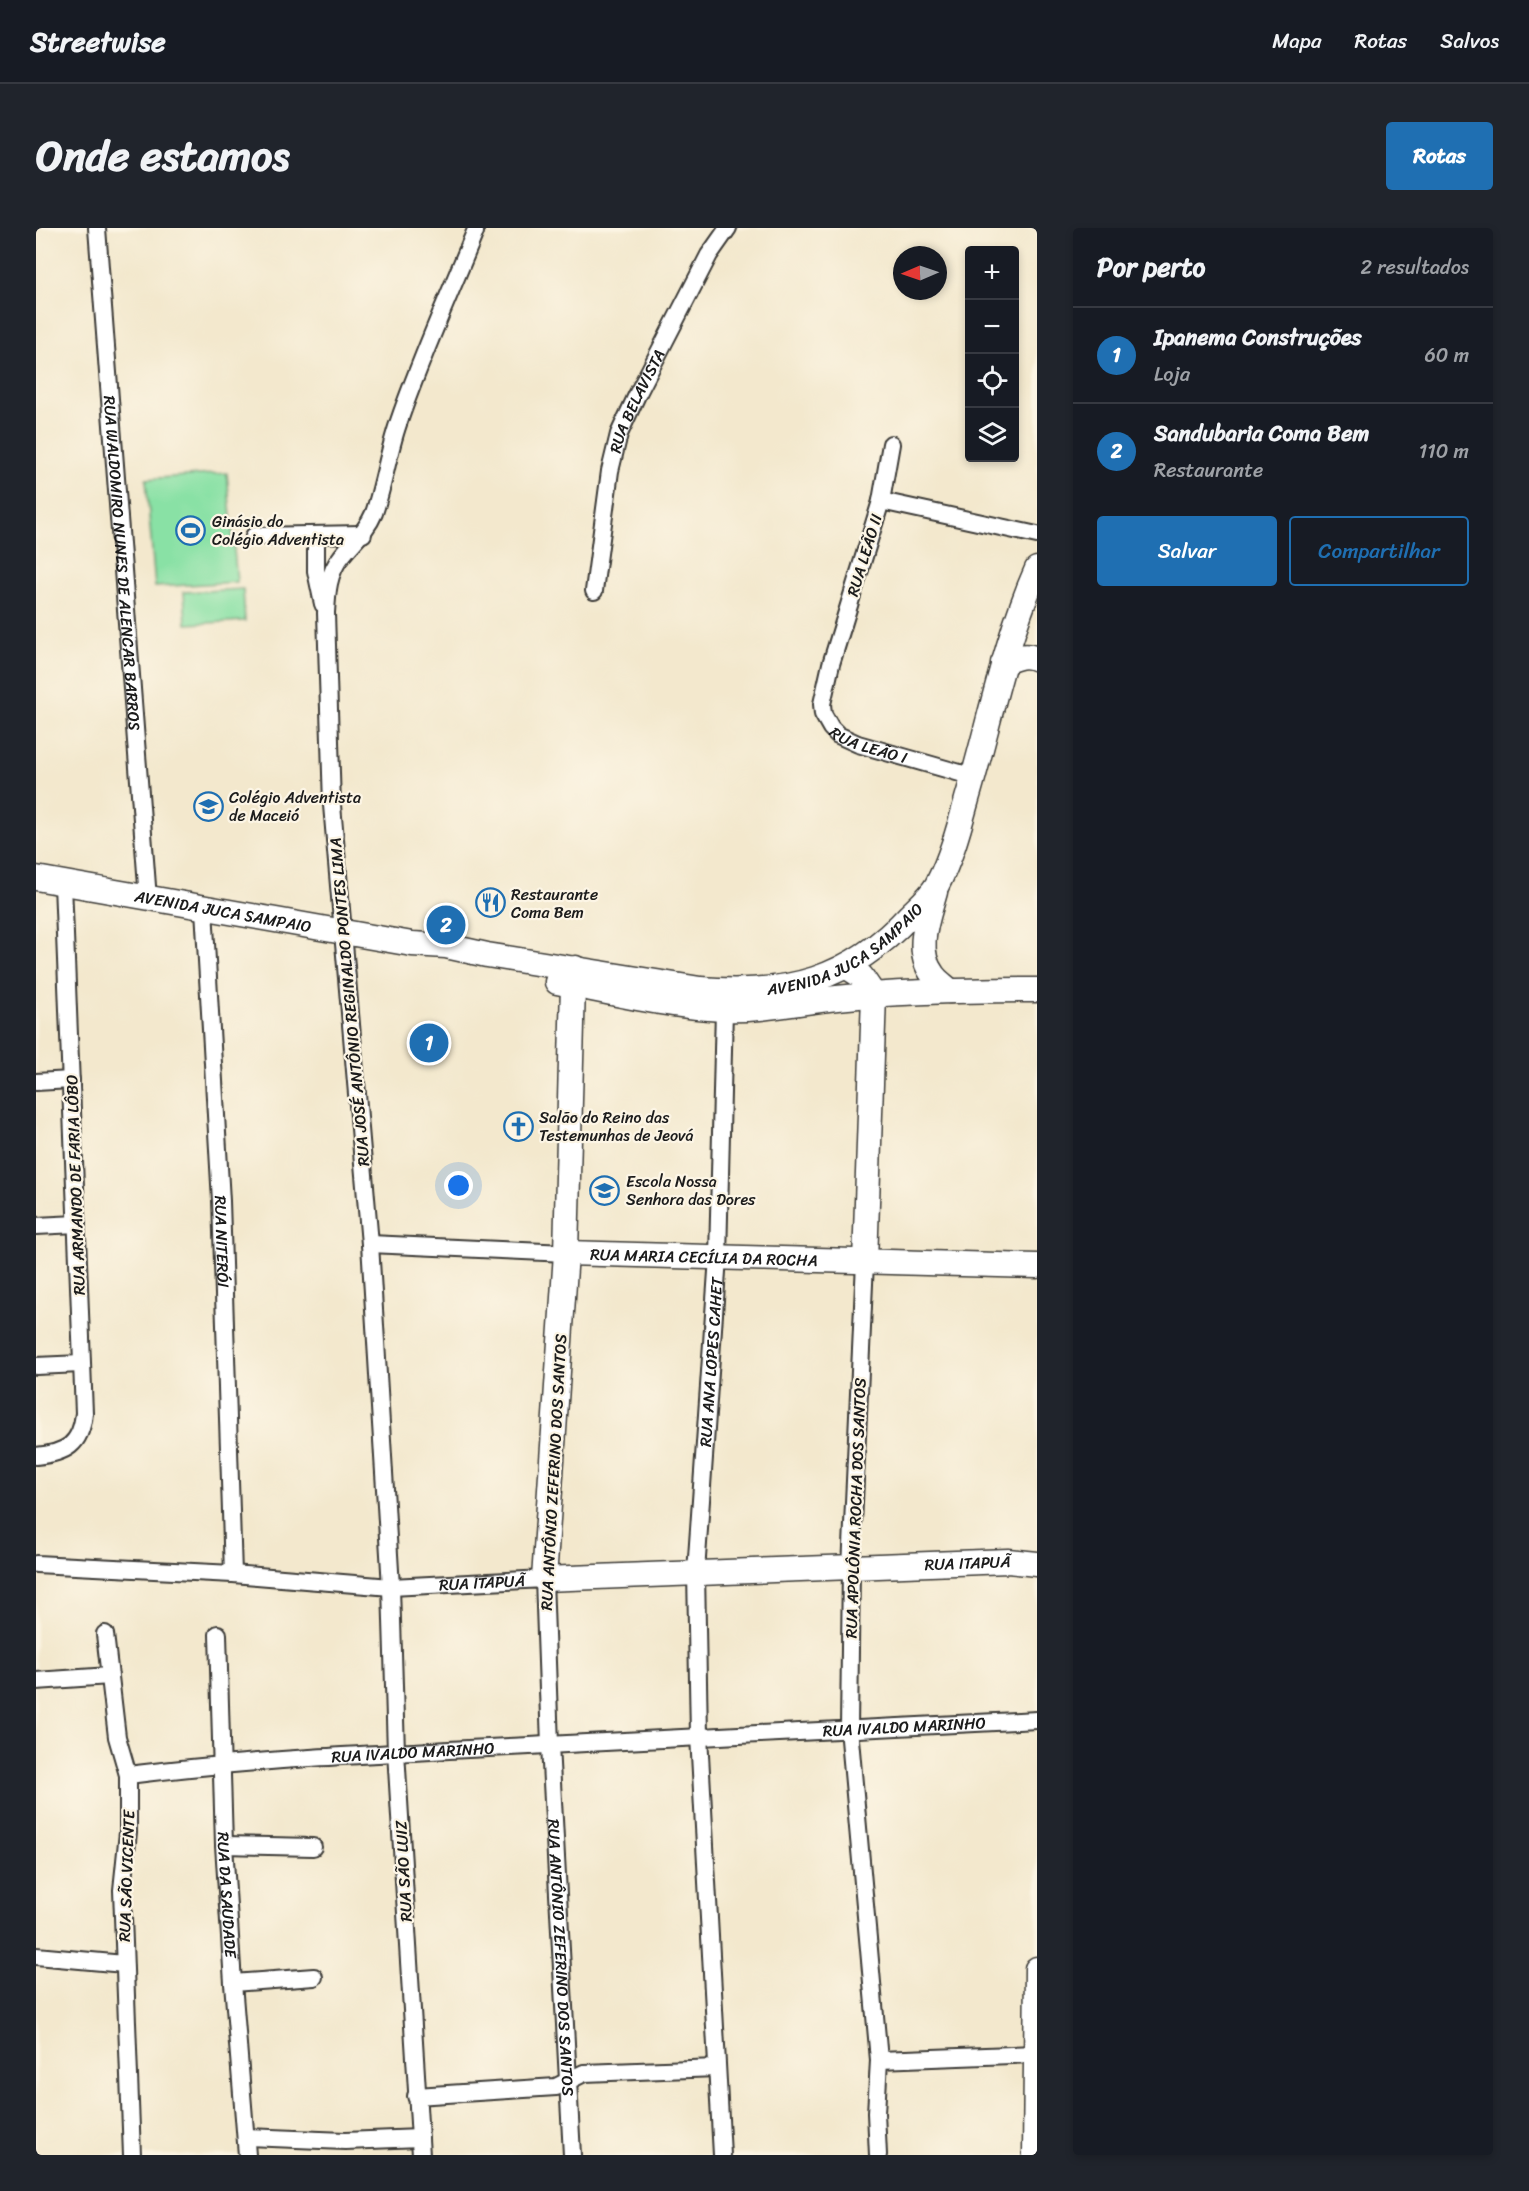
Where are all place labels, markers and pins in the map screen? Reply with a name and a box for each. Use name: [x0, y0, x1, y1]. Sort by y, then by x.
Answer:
place label: Ginásio do Colégio Adventista: [212, 507, 344, 554]
sports icon: Ginásio do Colégio Adventista: [175, 514, 207, 546]
place label: Colégio Adventista de Maceió: [229, 783, 361, 830]
school or university icon: Colégio Adventista de Maceió: [192, 790, 224, 822]
place label: Restaurante Coma Bem: [511, 880, 598, 927]
restaurant icon: Restaurante Coma Bem: [474, 887, 506, 919]
pin: 2: [426, 902, 466, 948]
pin: 1: [410, 1020, 448, 1066]
place label: Salão do Reino das Testemunhas de Jeová: [539, 1103, 694, 1150]
church icon: Salão do Reino das Testemunhas de Jeová: [502, 1110, 534, 1142]
place label: Escola Nossa Senhora das Dores: [626, 1167, 756, 1214]
school or university icon: Escola Nossa Senhora das Dores: [589, 1174, 621, 1206]

